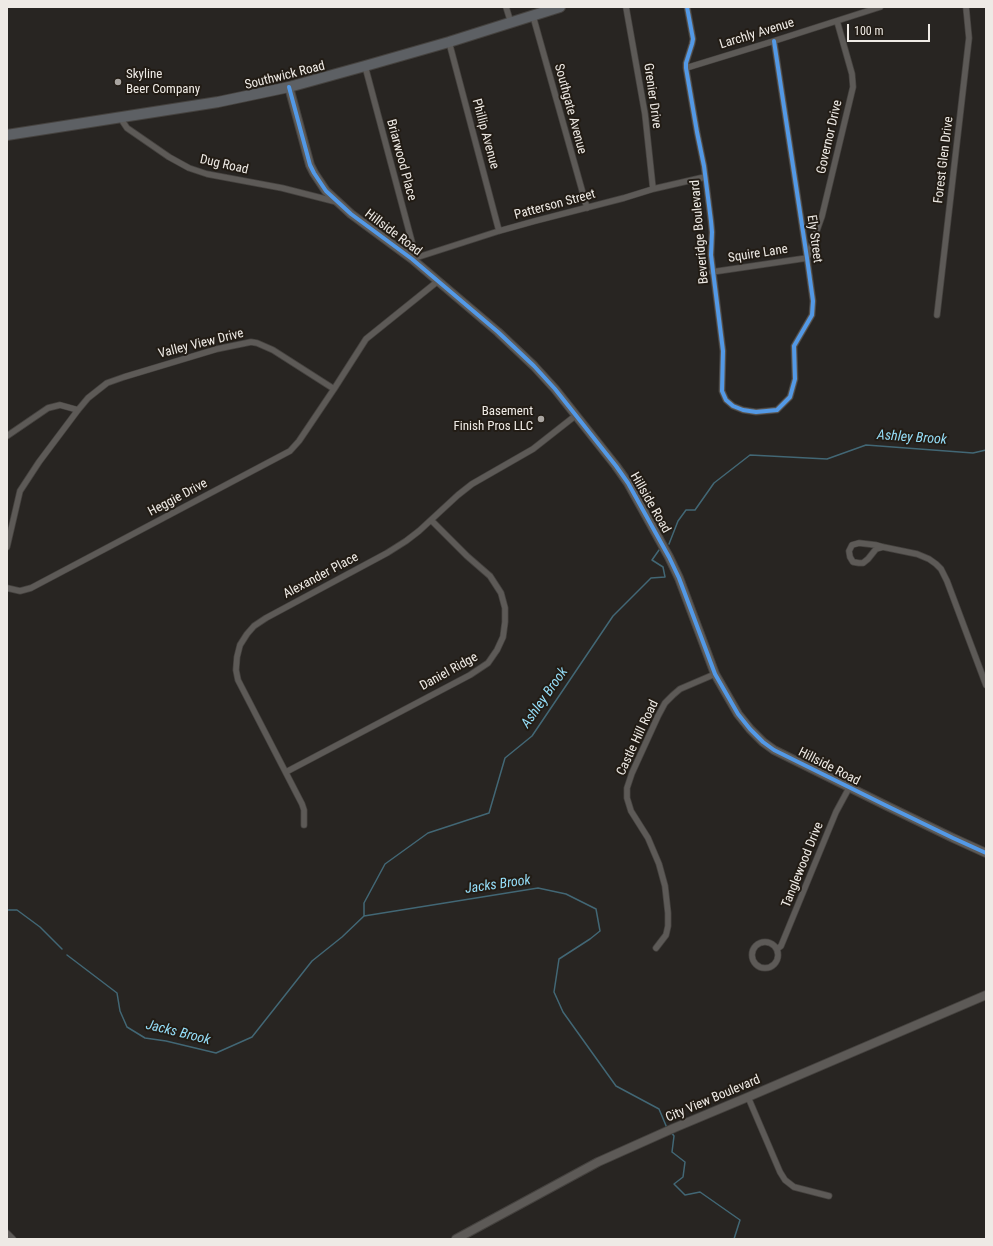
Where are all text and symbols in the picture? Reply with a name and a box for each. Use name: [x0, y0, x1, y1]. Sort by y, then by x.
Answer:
street label: Larchly Avenue: [718, 15, 796, 53]
scale bar: [849, 16, 932, 42]
text: 100 m: [854, 24, 884, 38]
street label: Southwick Road: [243, 59, 327, 93]
street label: Southgate Avenue: [550, 62, 590, 156]
street label: Grenier Drive: [640, 62, 664, 130]
place label: Skyline Beer Company: [126, 67, 200, 98]
marker: Skyline Beer Company: [113, 77, 123, 87]
street label: Phillip Avenue: [468, 97, 502, 171]
street label: Governor Drive: [814, 99, 846, 175]
street label: Forest Glen Drive: [931, 116, 957, 204]
street label: Briarwood Place: [383, 118, 419, 202]
street label: Dug Road: [198, 152, 250, 178]
street label: Beveridge Boulevard: [688, 179, 712, 285]
street label: Patterson Street: [513, 187, 597, 223]
street label: Hillside Road: [361, 206, 425, 260]
street label: Ely Street: [803, 214, 825, 264]
street label: Squire Lane: [727, 242, 789, 266]
street label: Valley View Drive: [157, 326, 245, 362]
place label: Basement Finish Pros LLC: [453, 404, 533, 435]
marker: Basement Finish Pros LLC: [536, 414, 546, 424]
water label: Ashley Brook: [877, 427, 947, 449]
street label: Hillside Road: [626, 470, 674, 536]
street label: Heggie Drive: [146, 476, 210, 520]
street label: Alexander Place: [281, 550, 361, 602]
street label: Daniel Ridge: [417, 650, 481, 694]
water label: Ashley Brook: [518, 665, 572, 731]
street label: Castle Hill Road: [614, 698, 662, 778]
street label: Hillside Road: [795, 745, 863, 789]
street label: Tanglewood Drive: [779, 820, 827, 910]
water label: Jacks Brook: [464, 872, 532, 898]
water label: Jacks Brook: [144, 1017, 212, 1049]
street label: City View Boulevard: [663, 1072, 763, 1126]

